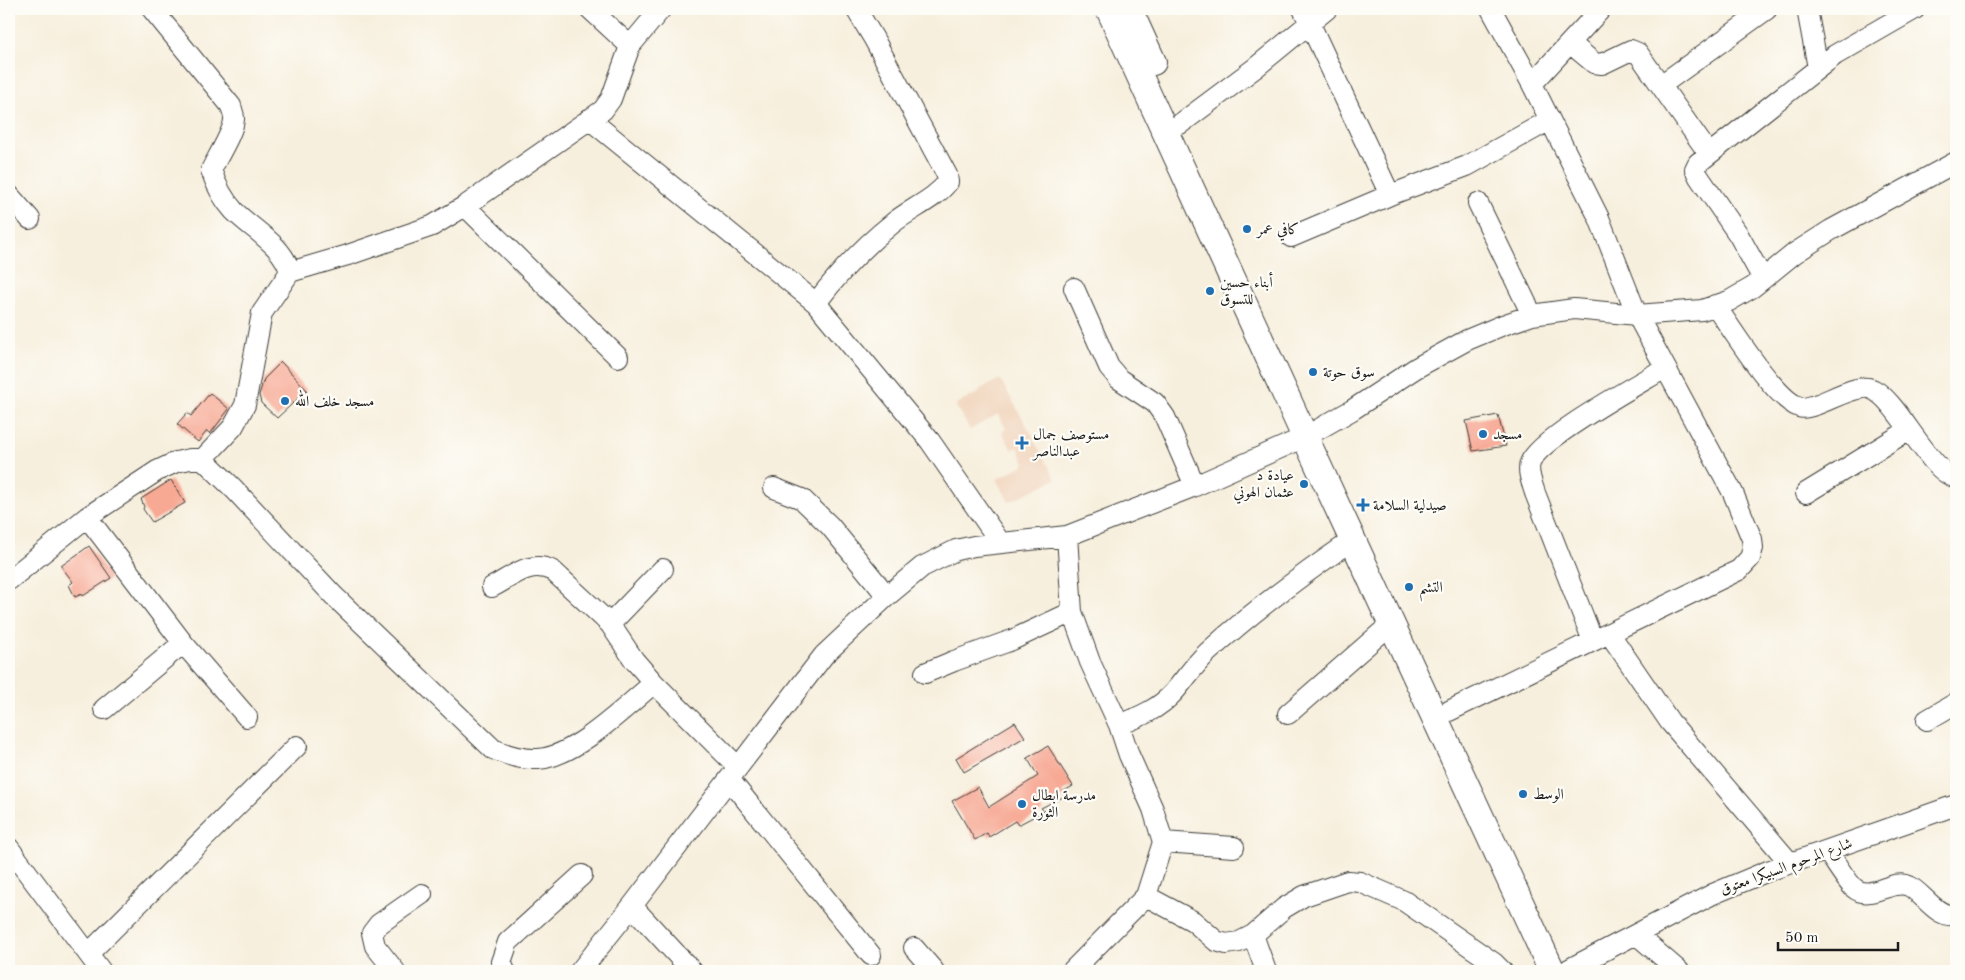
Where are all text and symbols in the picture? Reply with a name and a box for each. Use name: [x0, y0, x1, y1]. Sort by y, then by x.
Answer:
place label: كافي عمر: [1255, 222, 1299, 241]
marker: كافي عمر: [1241, 223, 1253, 235]
place label: أبناء حسين للتسوق: [1220, 271, 1273, 308]
marker: أبناء حسين للتسوق: [1204, 285, 1216, 297]
marker: سوق حوتة: [1307, 366, 1319, 378]
place label: سوق حوتة: [1323, 366, 1375, 381]
place label: مسجد خلف الله: [295, 389, 374, 410]
marker: مسجد خلف الله: [279, 395, 291, 407]
place label: مستوصف جمال عبدالناصر: [1031, 428, 1109, 461]
marker: مسجد: [1477, 428, 1489, 440]
place label: مسجد: [1493, 428, 1522, 443]
marker: مستوصف جمال عبدالناصر: [1015, 436, 1029, 450]
place label: عيادة د عثمان الهوني: [1234, 469, 1294, 504]
marker: عيادة د عثمان الهوني: [1298, 478, 1310, 490]
marker: صيدلية السلامة: [1357, 499, 1369, 511]
place label: صيدلية السلامة: [1373, 499, 1447, 514]
marker: التشم: [1403, 581, 1415, 593]
place label: التشم: [1419, 581, 1443, 602]
place label: الوسط: [1533, 787, 1564, 803]
marker: الوسط: [1517, 788, 1529, 800]
place label: مدرسة ابطال الثورة: [1032, 789, 1096, 821]
marker: مدرسة ابطال الثورة: [1016, 798, 1028, 810]
street label: شارع المرحوم السبيكرا معتوق: [1718, 836, 1856, 902]
scale bar: [1778, 920, 1898, 952]
text: 50 m: [1785, 931, 1819, 946]

